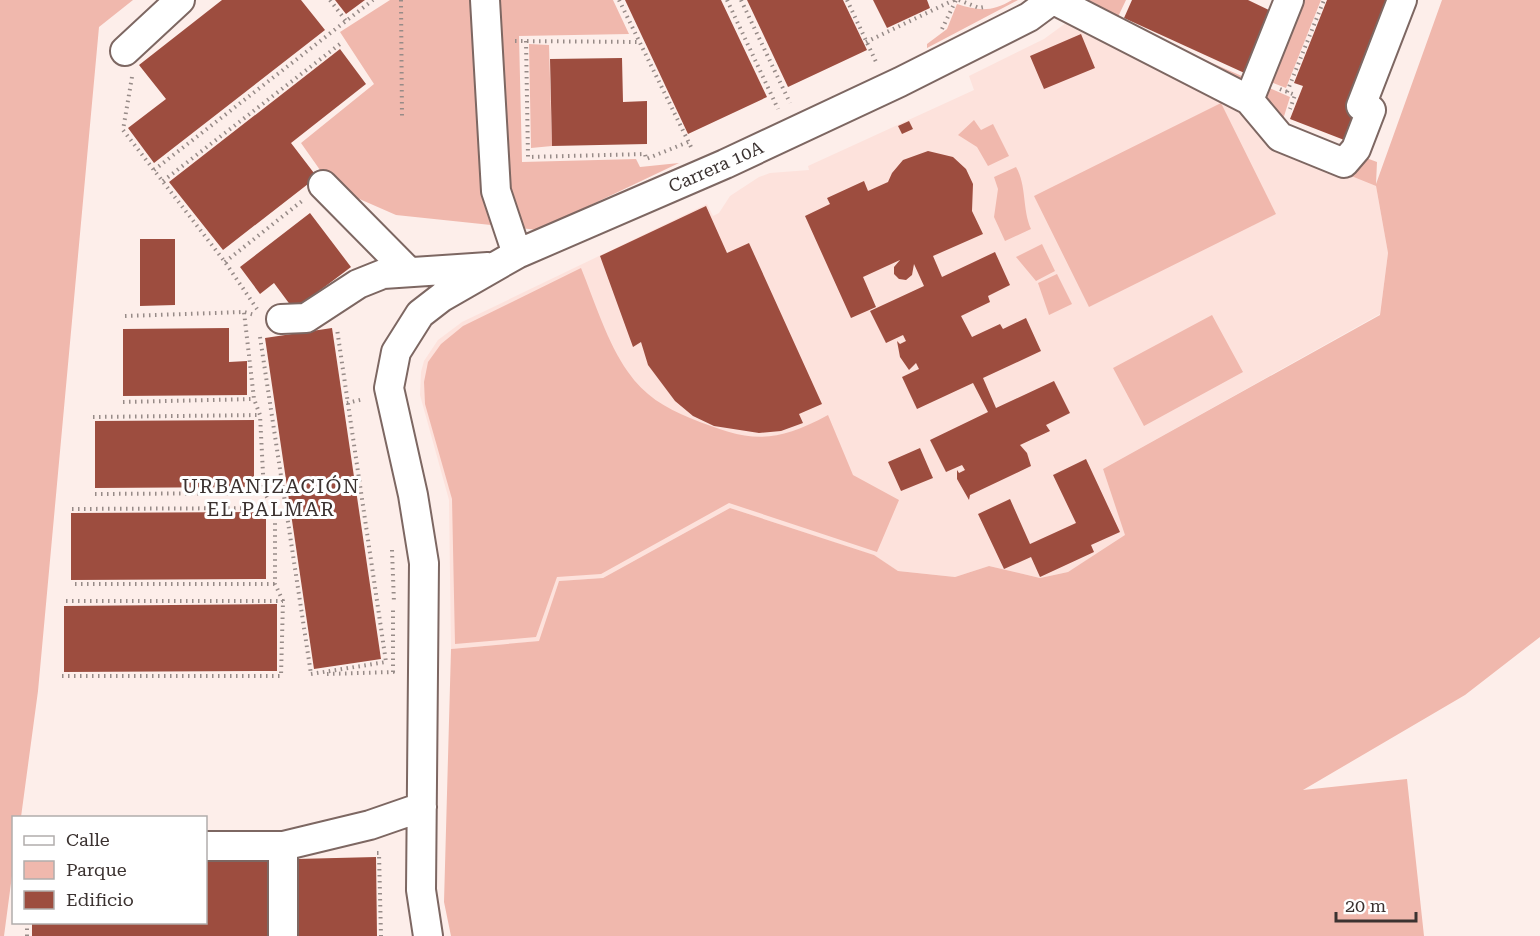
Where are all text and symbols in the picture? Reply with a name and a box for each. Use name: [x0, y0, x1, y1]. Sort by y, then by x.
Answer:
street label: Carrera 10A: [665, 136, 767, 197]
district label: URBANIZACIÓN EL PALMAR: [182, 474, 360, 521]
legend: [12, 816, 207, 924]
text: Calle: [66, 829, 110, 850]
text: Parque: [66, 859, 127, 880]
scale bar: [1336, 885, 1416, 923]
text: Edificio: [66, 889, 134, 910]
text: 20 m: [1345, 895, 1386, 916]

